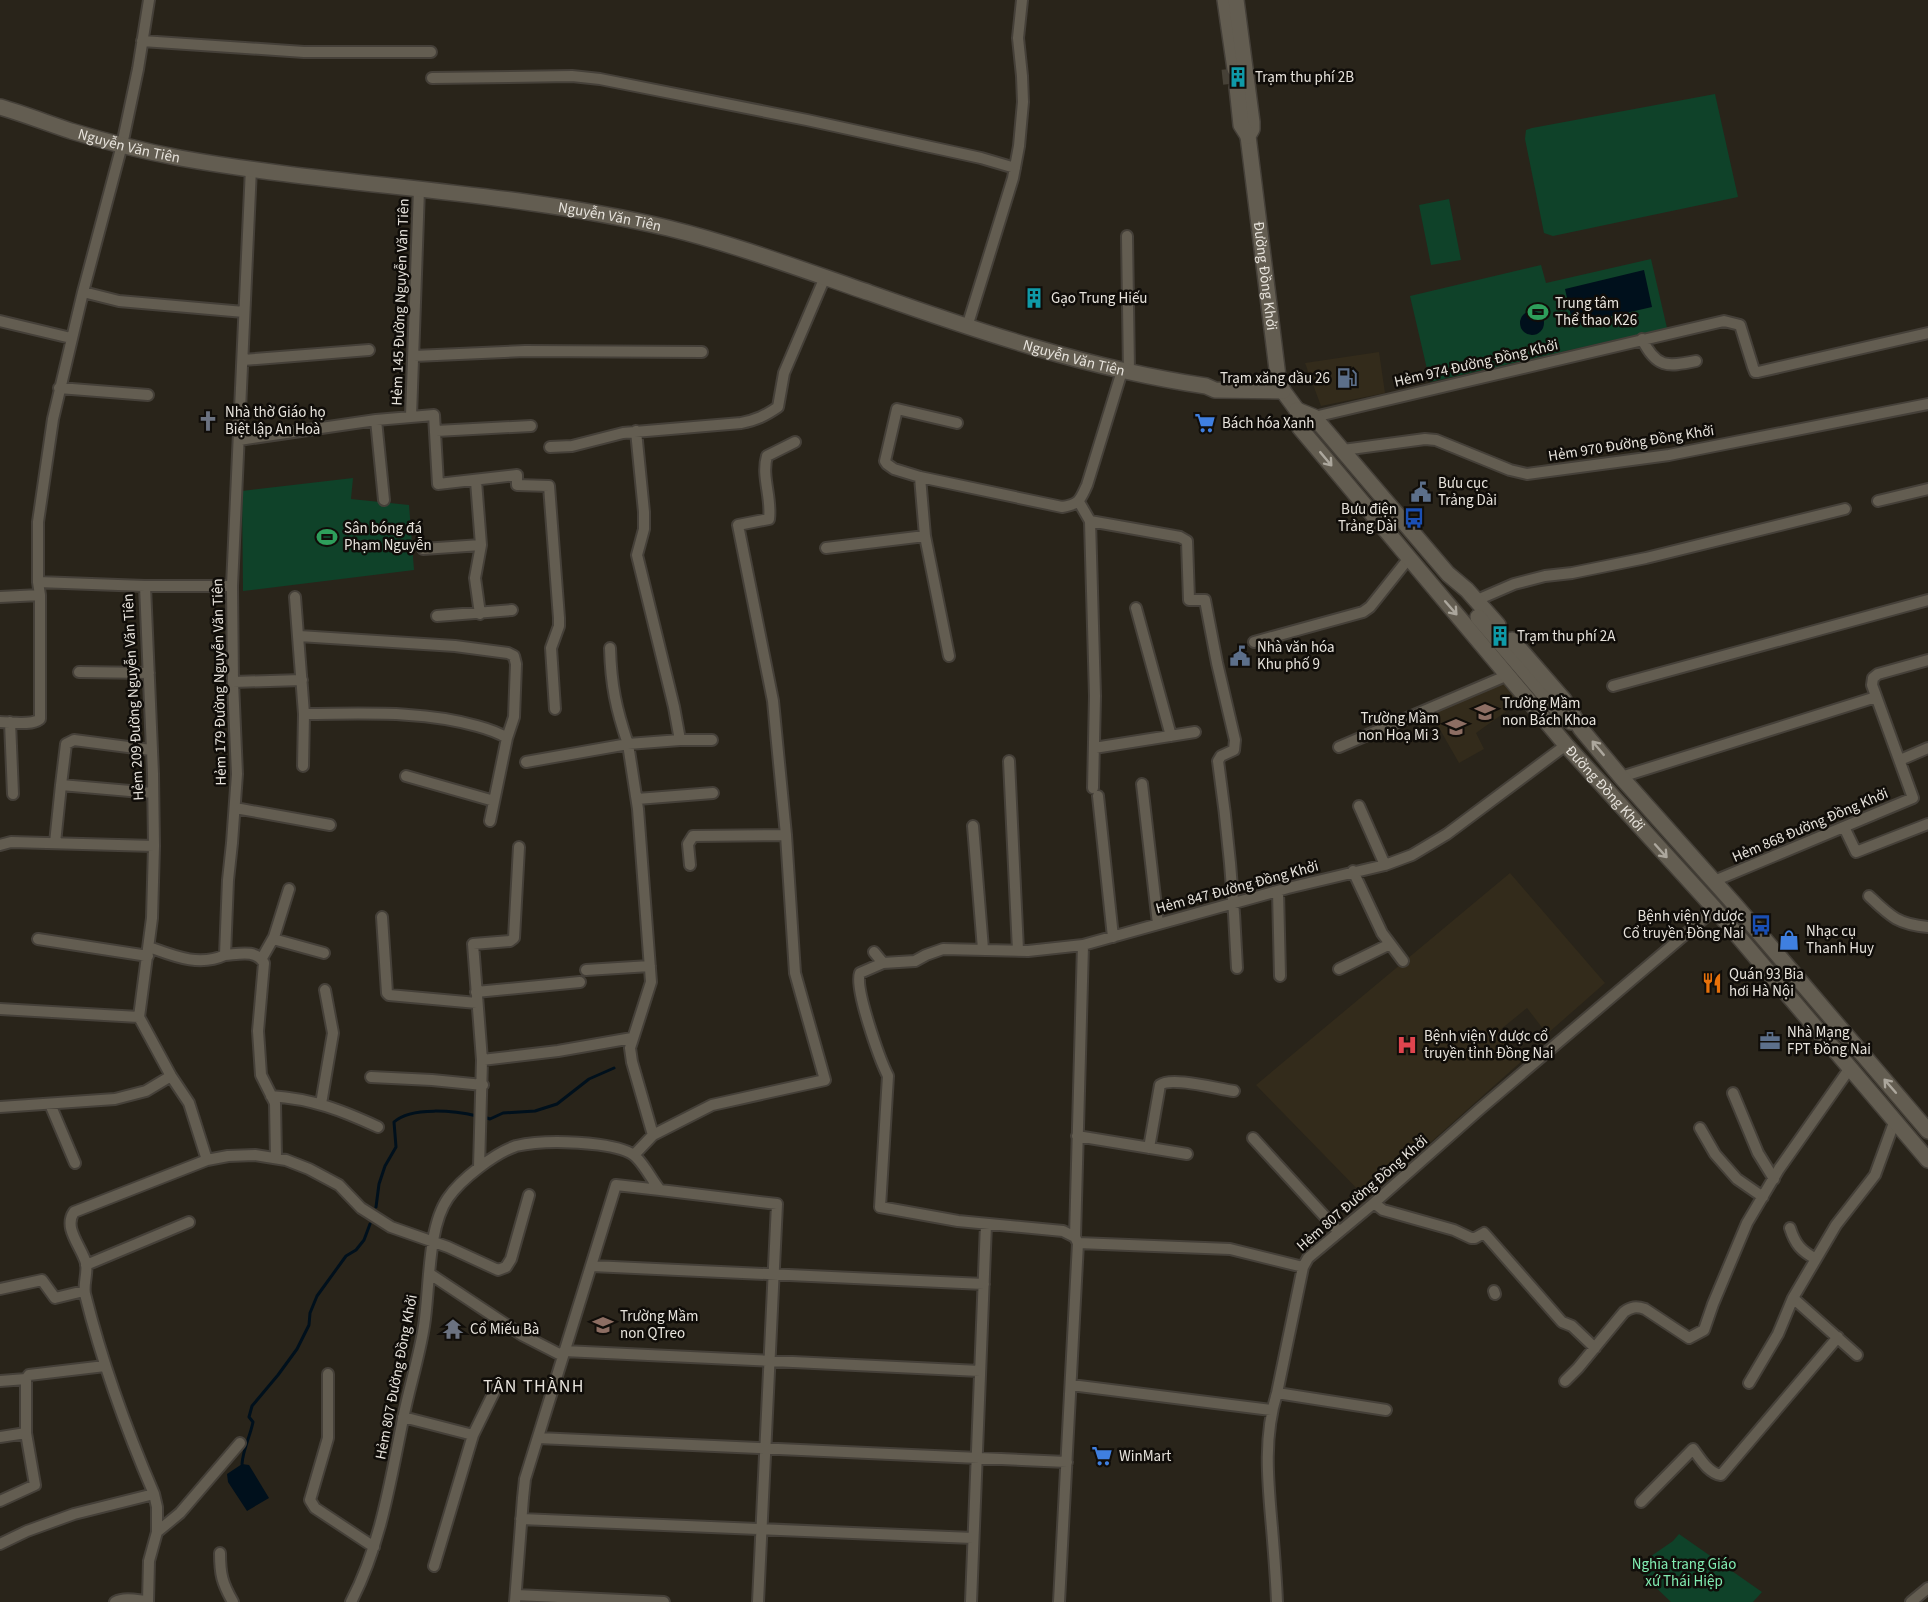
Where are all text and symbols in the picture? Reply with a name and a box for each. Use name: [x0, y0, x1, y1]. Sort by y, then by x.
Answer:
building icon: Trạm thu phí 2B: [1226, 65, 1250, 89]
place label: Trạm thu phí 2B: [1255, 67, 1354, 88]
street label: Nguyễn Văn Tiên: [75, 124, 182, 169]
street label: Nguyễn Văn Tiên: [556, 197, 663, 237]
street label: Hẻm 145 Đường Nguyễn Văn Tiên: [386, 198, 415, 406]
street label: Đường Đồng Khởi: [1248, 220, 1282, 332]
building icon: Gạo Trung Hiếu: [1022, 286, 1046, 310]
place label: Gạo Trung Hiếu: [1051, 288, 1148, 309]
place label: Trung tâm Thể thao K26: [1555, 293, 1637, 331]
sports icon: Trung tâm Thể thao K26: [1526, 300, 1550, 324]
street label: Hẻm 974 Đường Đồng Khởi: [1392, 334, 1560, 393]
street label: Nguyễn Văn Tiên: [1020, 335, 1127, 382]
fuel station icon: Trạm xăng dầu 26: [1335, 366, 1359, 390]
place label: Trạm xăng dầu 26: [1220, 368, 1330, 389]
place label: Nhà thờ Giáo họ Biệt lập An Hoà: [225, 402, 326, 440]
church icon: Nhà thờ Giáo họ Biệt lập An Hoà: [196, 409, 220, 433]
supermarket icon: Bách hóa Xanh: [1193, 411, 1217, 435]
place label: Bách hóa Xanh: [1222, 413, 1315, 434]
street label: Hẻm 970 Đường Đồng Khởi: [1547, 420, 1716, 467]
one-way arrow: [1319, 451, 1333, 466]
place label: Bưu cục Trảng Dài: [1438, 473, 1497, 511]
public building icon: Bưu cục Trảng Dài: [1409, 480, 1433, 504]
place label: Bưu điện Trảng Dài: [1338, 499, 1397, 537]
bus stop icon: Bưu điện Trảng Dài: [1402, 506, 1426, 530]
place label: Sân bóng đá Phạm Nguyễn: [344, 518, 432, 556]
sports icon: Sân bóng đá Phạm Nguyễn: [315, 525, 339, 549]
street label: Hẻm 179 Đường Nguyễn Văn Tiên: [207, 578, 232, 786]
street label: Hẻm 209 Đường Nguyễn Văn Tiên: [118, 593, 149, 801]
one-way arrow: [1444, 600, 1458, 615]
building icon: Trạm thu phí 2A: [1488, 624, 1512, 648]
place label: Trạm thu phí 2A: [1517, 626, 1616, 647]
place label: Nhà văn hóa Khu phố 9: [1257, 637, 1335, 675]
public building icon: Nhà văn hóa Khu phố 9: [1228, 644, 1252, 668]
place label: Trường Mầm non Bách Khoa: [1502, 693, 1596, 731]
school or university icon: Trường Mầm non Bách Khoa: [1473, 700, 1497, 724]
place label: Trường Mầm non Hoạ Mi 3: [1358, 708, 1439, 746]
school or university icon: Trường Mầm non Hoạ Mi 3: [1444, 715, 1468, 739]
one-way arrow: [1591, 740, 1604, 756]
street label: Đường Đồng Khởi: [1560, 741, 1650, 836]
street label: Hẻm 868 Đường Đồng Khởi: [1729, 783, 1891, 868]
one-way arrow: [1654, 843, 1668, 858]
street label: Hẻm 847 Đường Đồng Khởi: [1153, 856, 1321, 919]
place label: Bệnh viện Y dược Cổ truyền Đồng Nai: [1623, 906, 1744, 944]
bus stop icon: Bệnh viện Y dược Cổ truyền Đồng Nai: [1749, 913, 1773, 937]
place label: Nhạc cụ Thanh Huy: [1806, 921, 1874, 959]
shop icon: Nhạc cụ Thanh Huy: [1777, 928, 1801, 952]
place label: Quán 93 Bia hơi Hà Nội: [1729, 964, 1804, 1002]
restaurant icon: Quán 93 Bia hơi Hà Nội: [1700, 971, 1724, 995]
place label: Nhà Mạng FPT Đồng Nai: [1787, 1022, 1871, 1060]
place label: Bệnh viện Y dược cổ truyền tỉnh Đồng Nai: [1424, 1026, 1554, 1064]
office icon: Nhà Mạng FPT Đồng Nai: [1758, 1029, 1782, 1053]
hospital icon: Bệnh viện Y dược cổ truyền tỉnh Đồng Nai: [1395, 1033, 1419, 1057]
one-way arrow: [1883, 1079, 1897, 1094]
street label: Hẻm 807 Đường Đồng Khởi: [1292, 1130, 1432, 1256]
street label: Hẻm 807 Đường Đồng Khởi: [370, 1293, 423, 1461]
place label: Trường Mầm non QTreo: [620, 1306, 699, 1344]
school or university icon: Trường Mầm non QTreo: [591, 1313, 615, 1337]
temple icon: Cổ Miếu Bà: [441, 1317, 465, 1341]
place label: Cổ Miếu Bà: [470, 1319, 539, 1340]
district label: TÂN THÀNH: [483, 1374, 585, 1399]
supermarket icon: WinMart: [1090, 1444, 1114, 1468]
place label: WinMart: [1119, 1446, 1171, 1467]
park label: Nghĩa trang Giáo xứ Thái Hiệp: [1632, 1554, 1736, 1592]

